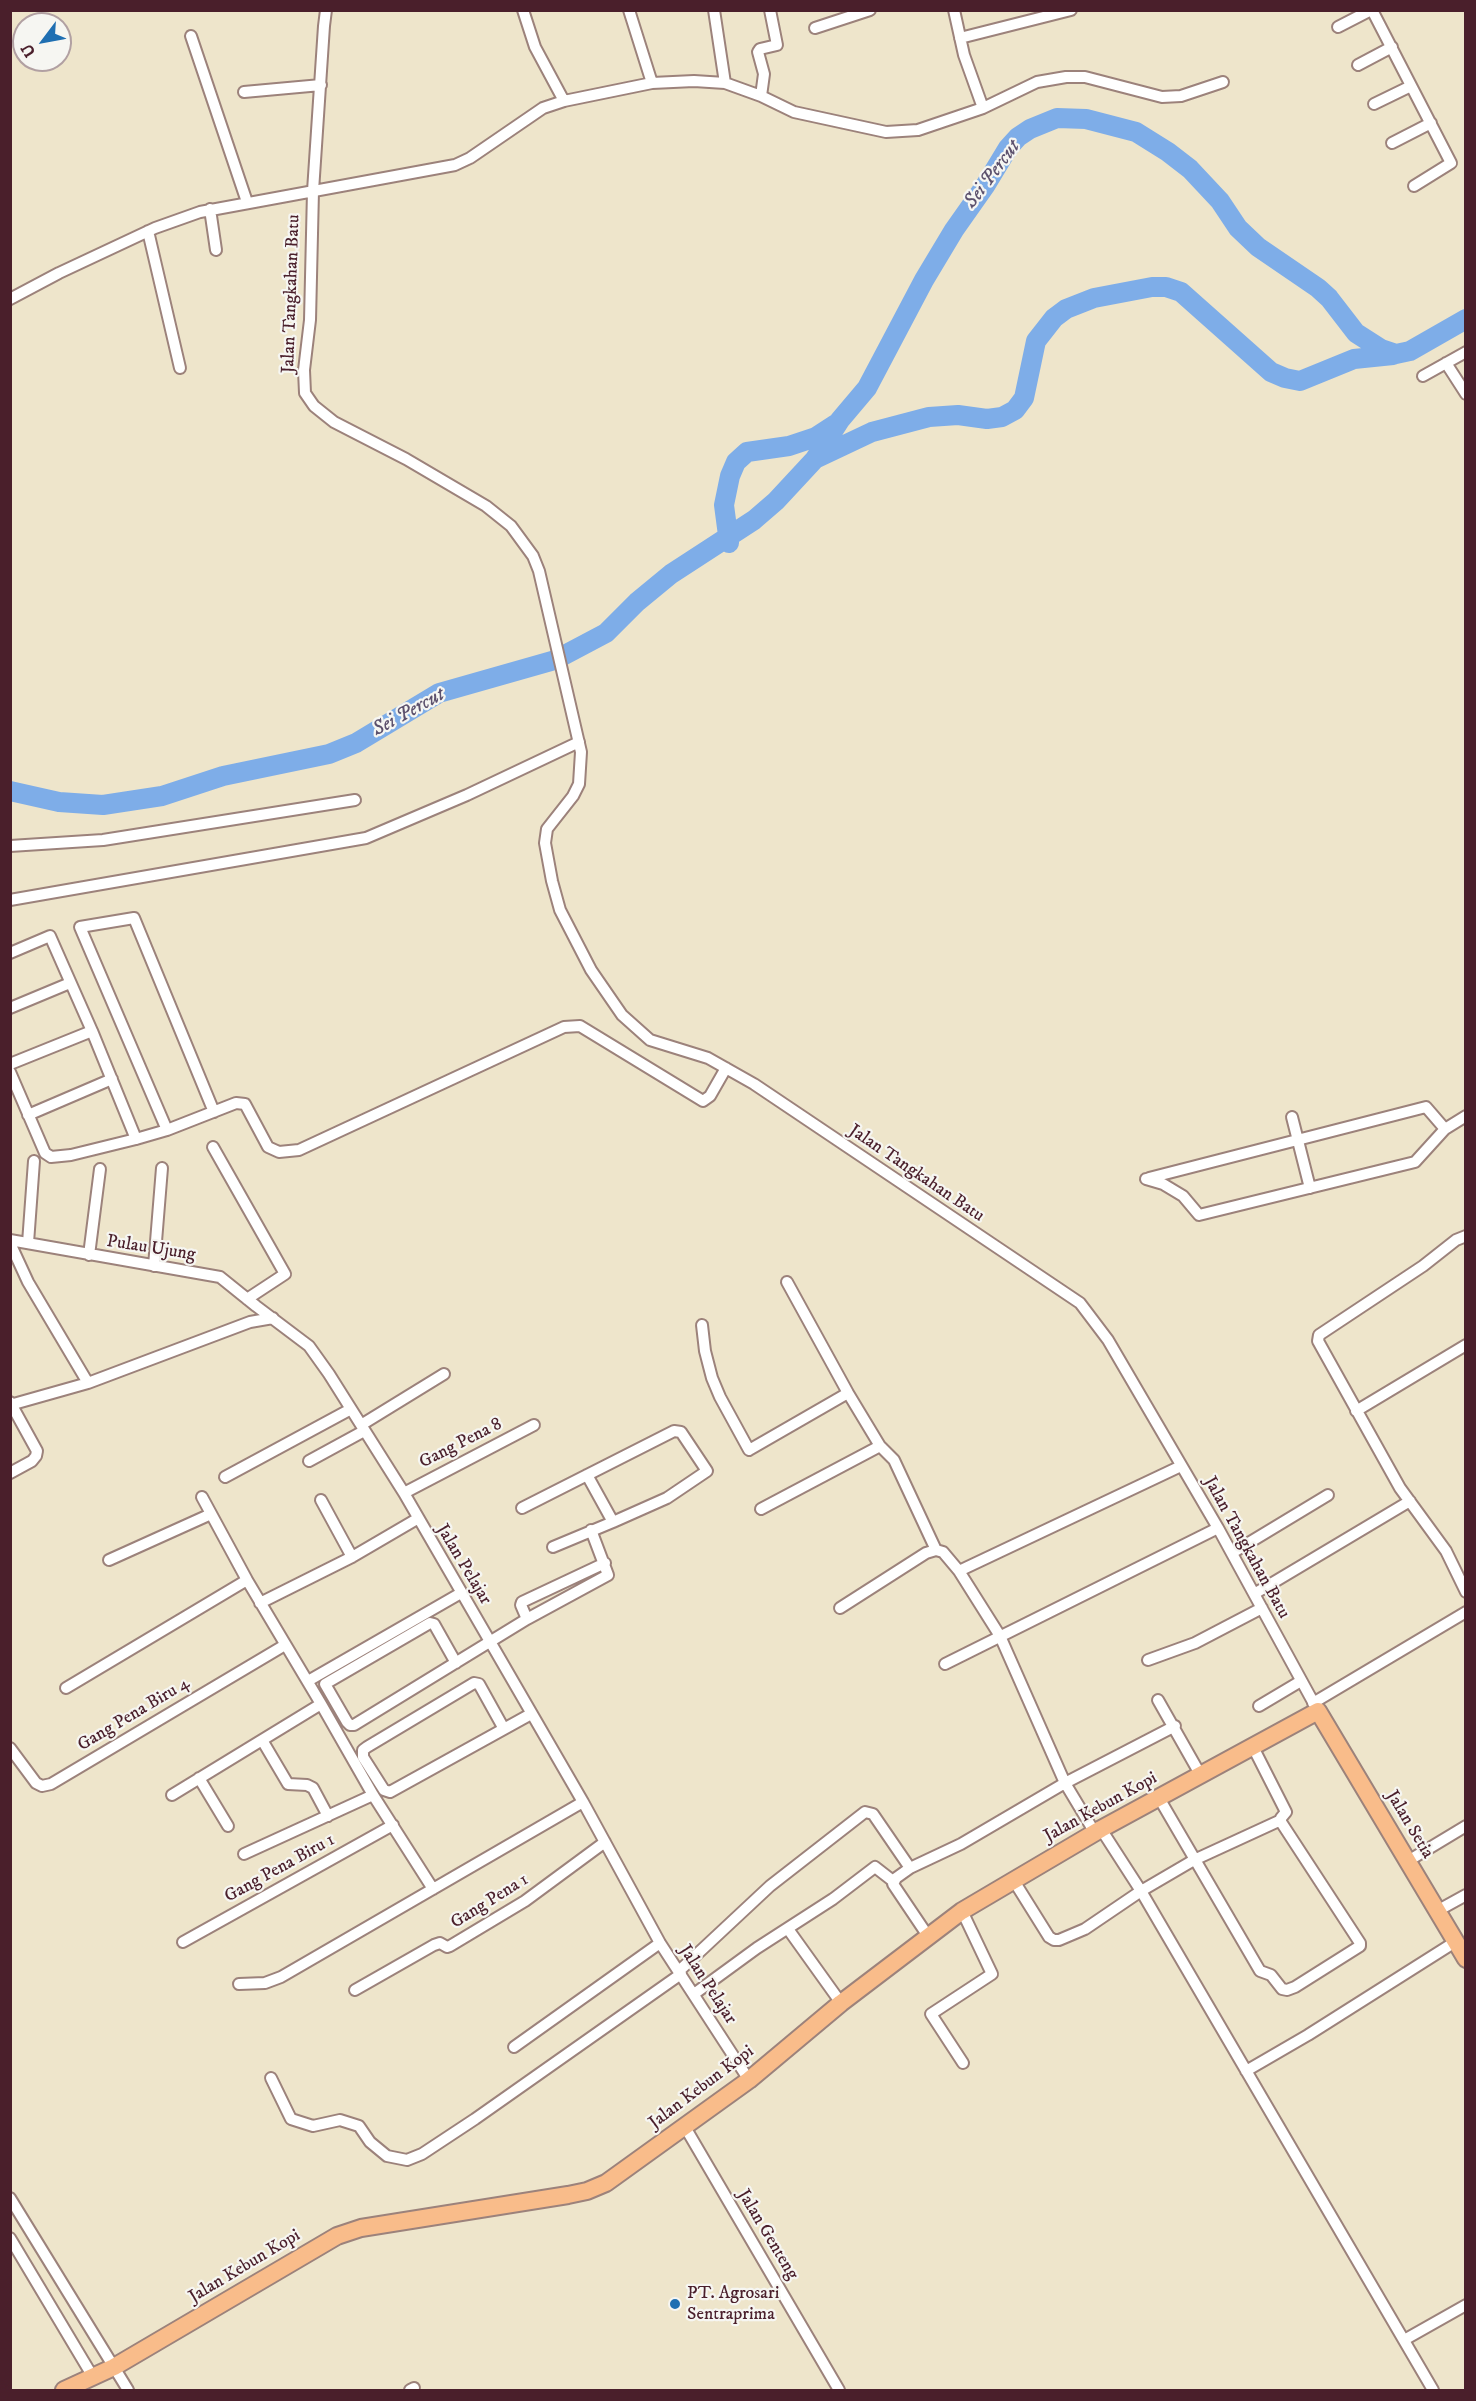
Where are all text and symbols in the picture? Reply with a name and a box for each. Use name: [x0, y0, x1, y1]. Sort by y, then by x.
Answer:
north arrow: [12, 12, 72, 72]
text: U: [17, 40, 40, 61]
water label: Sei Percut: [960, 136, 1026, 214]
street label: Jalan Tangkahan Batu: [278, 214, 306, 374]
water label: Sei Percut: [369, 683, 449, 743]
street label: Jalan Tangkahan Batu: [844, 1121, 988, 1227]
street label: Pulau Ujung: [105, 1231, 197, 1267]
street label: Gang Pena 8: [416, 1414, 506, 1474]
street label: Jalan Tangkahan Batu: [1198, 1473, 1294, 1623]
street label: Jalan Pelajar: [431, 1521, 495, 1609]
street label: Gang Pena Biru 4: [74, 1673, 194, 1757]
street label: Jalan Kebun Kopi: [1041, 1768, 1161, 1848]
street label: Jalan Setia: [1380, 1787, 1438, 1863]
street label: Gang Pena Biru 1: [221, 1830, 339, 1908]
street label: Gang Pena 1: [447, 1870, 533, 1934]
street label: Jalan Pelajar: [673, 1941, 741, 2029]
street label: Jalan Kebun Kopi: [645, 2041, 759, 2135]
street label: Jalan Genteng: [732, 2186, 802, 2284]
street label: Jalan Kebun Kopi: [185, 2225, 305, 2309]
place label: PT. Agrosari Sentraprima: [687, 2283, 779, 2326]
marker: PT. Agrosari Sentraprima: [668, 2297, 682, 2311]

